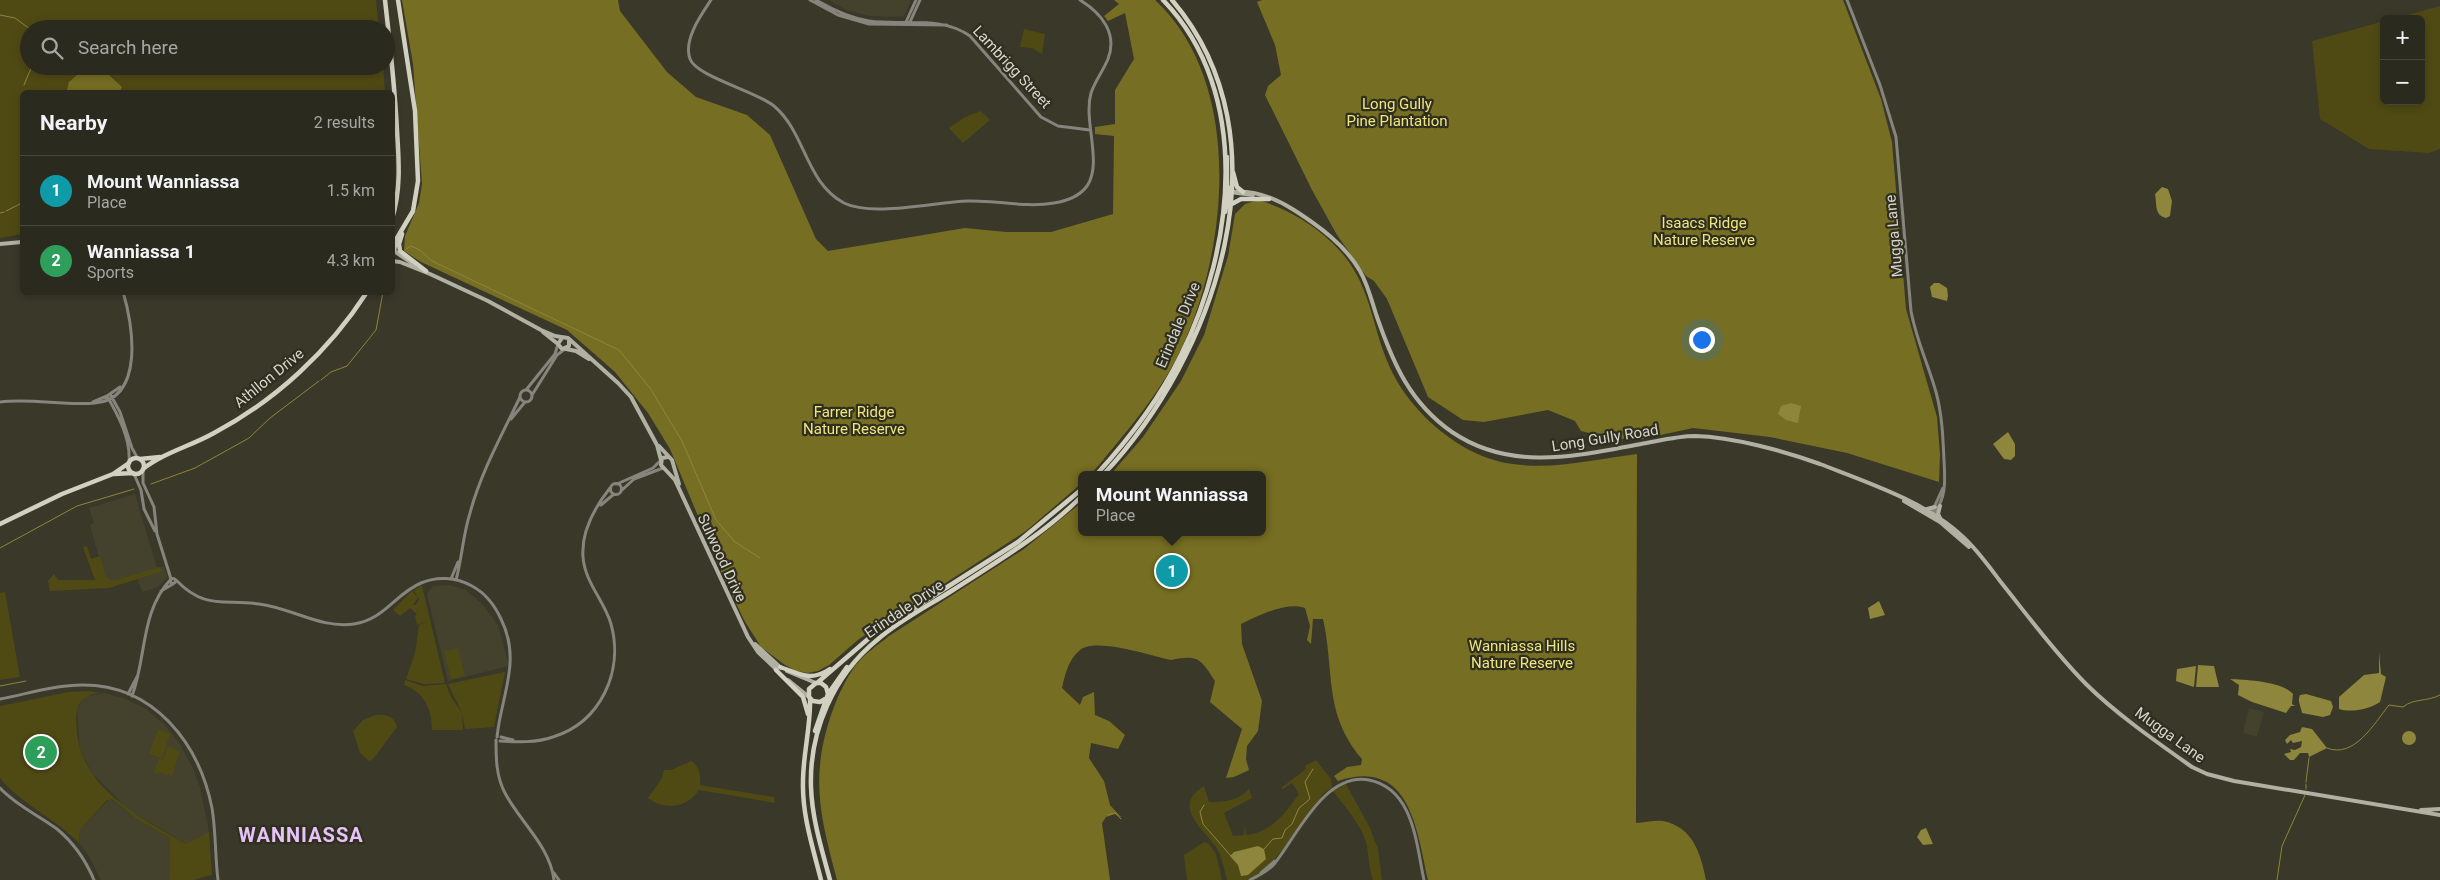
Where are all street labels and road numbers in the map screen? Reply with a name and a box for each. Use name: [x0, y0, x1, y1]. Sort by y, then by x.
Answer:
street label: Lambrigg Street: [969, 22, 1055, 112]
street label: Mugga Lane: [1881, 194, 1907, 278]
street label: Erindale Drive: [1152, 279, 1204, 370]
street label: Athllon Drive: [231, 344, 307, 412]
street label: Long Gully Road: [1550, 421, 1660, 455]
street label: Sulwood Drive: [694, 511, 750, 605]
street label: Erindale Drive: [861, 576, 947, 642]
street label: Mugga Lane: [2131, 703, 2209, 767]

